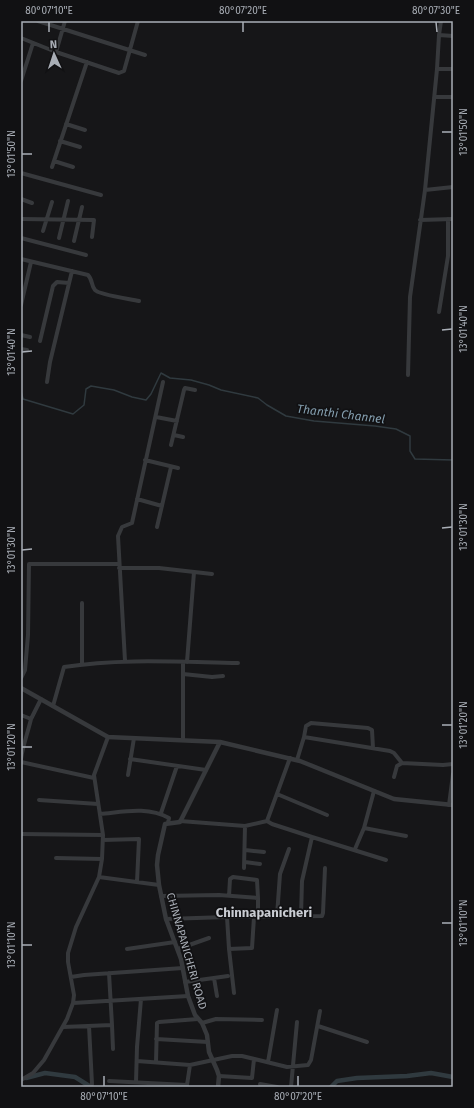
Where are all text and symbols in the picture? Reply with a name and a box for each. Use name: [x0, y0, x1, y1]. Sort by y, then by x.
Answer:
text: 80°07'10"E: [25, 5, 73, 17]
text: 80°07'20"E: [219, 5, 267, 17]
text: 80°07'30"E: [412, 5, 460, 17]
north arrow: [34, 34, 74, 74]
text: N: [50, 38, 57, 51]
text: 13°01'50"N: [458, 108, 470, 156]
text: 13°01'50"N: [6, 130, 18, 178]
text: 13°01'40"N: [458, 305, 470, 353]
text: 13°01'40"N: [6, 328, 18, 376]
water label: Thanthi Channel: [296, 402, 386, 426]
text: 13°01'30"N: [458, 503, 470, 551]
text: 13°01'30"N: [6, 526, 18, 574]
text: 13°01'20"N: [458, 701, 470, 749]
text: 13°01'20"N: [6, 723, 18, 771]
street label: CHINNAPANICHERI ROAD: [164, 891, 209, 1011]
text: 13°01'10"N: [458, 899, 470, 947]
district label: Chinnapanicheri: [216, 905, 313, 920]
text: 13°01'10"N: [6, 921, 18, 969]
text: 80°07'10"E: [80, 1091, 128, 1103]
text: 80°07'20"E: [274, 1091, 322, 1103]

